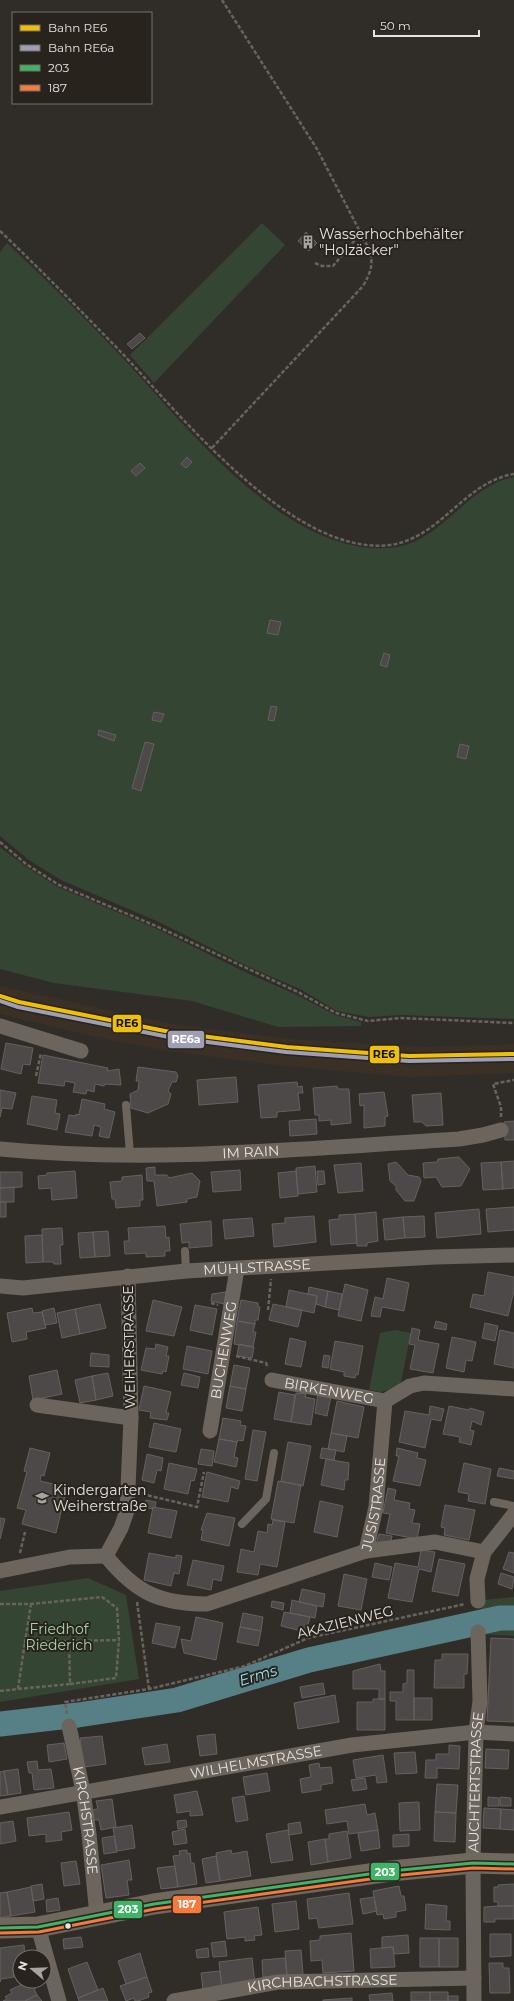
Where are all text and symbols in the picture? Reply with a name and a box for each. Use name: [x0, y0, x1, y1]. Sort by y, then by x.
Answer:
legend: [12, 12, 152, 104]
scale bar: [374, 12, 479, 38]
text: 50 m: [380, 18, 411, 33]
text: Bahn RE6: [48, 20, 107, 35]
text: Bahn RE6a: [48, 40, 114, 55]
text: 203: [48, 60, 70, 75]
text: 187: [48, 80, 67, 95]
place label: Wasserhochbehälter "Holzäcker": [319, 225, 464, 259]
building icon: Wasserhochbehälter "Holzäcker": [300, 234, 316, 250]
line badge: RE6: [112, 1014, 142, 1033]
text: RE6: [116, 1016, 138, 1030]
line badge: RE6a: [167, 1030, 205, 1049]
text: RE6a: [171, 1032, 201, 1046]
line badge: RE6: [369, 1045, 400, 1064]
text: RE6: [373, 1047, 395, 1061]
street label: IM RAIN: [222, 1142, 280, 1162]
street label: MÜHLSTRASSE: [203, 1255, 311, 1279]
street label: WEIHERSTRASSE: [119, 1285, 139, 1409]
street label: BUCHENWEG: [206, 1300, 241, 1400]
street label: BIRKENWEG: [283, 1373, 375, 1408]
street label: JUSISTRASSE: [357, 1457, 389, 1554]
place label: Kindergarten Weiherstraße: [53, 1481, 147, 1515]
school or university icon: Kindergarten Weiherstraße: [34, 1490, 50, 1506]
street label: AKAZIENWEG: [295, 1601, 395, 1643]
park label: Friedhof Riederich: [26, 1620, 92, 1654]
water label: Erms: [236, 1660, 280, 1690]
street label: AUCHTERTSTRASSE: [464, 1711, 488, 1853]
street label: WILHELMSTRASSE: [189, 1741, 323, 1782]
street label: KIRCHSTRASSE: [69, 1765, 102, 1875]
line badge: 203: [370, 1862, 400, 1881]
text: 203: [375, 1865, 396, 1879]
line badge: 187: [172, 1895, 202, 1914]
text: 187: [178, 1897, 196, 1911]
line badge: 203: [113, 1900, 143, 1919]
text: 203: [118, 1902, 139, 1916]
unlabelled marker: [63, 1921, 73, 1931]
north arrow: [12, 1949, 52, 1989]
text: N: [14, 1959, 31, 1972]
street label: KIRCHBACHSTRASSE: [246, 1971, 398, 1996]

